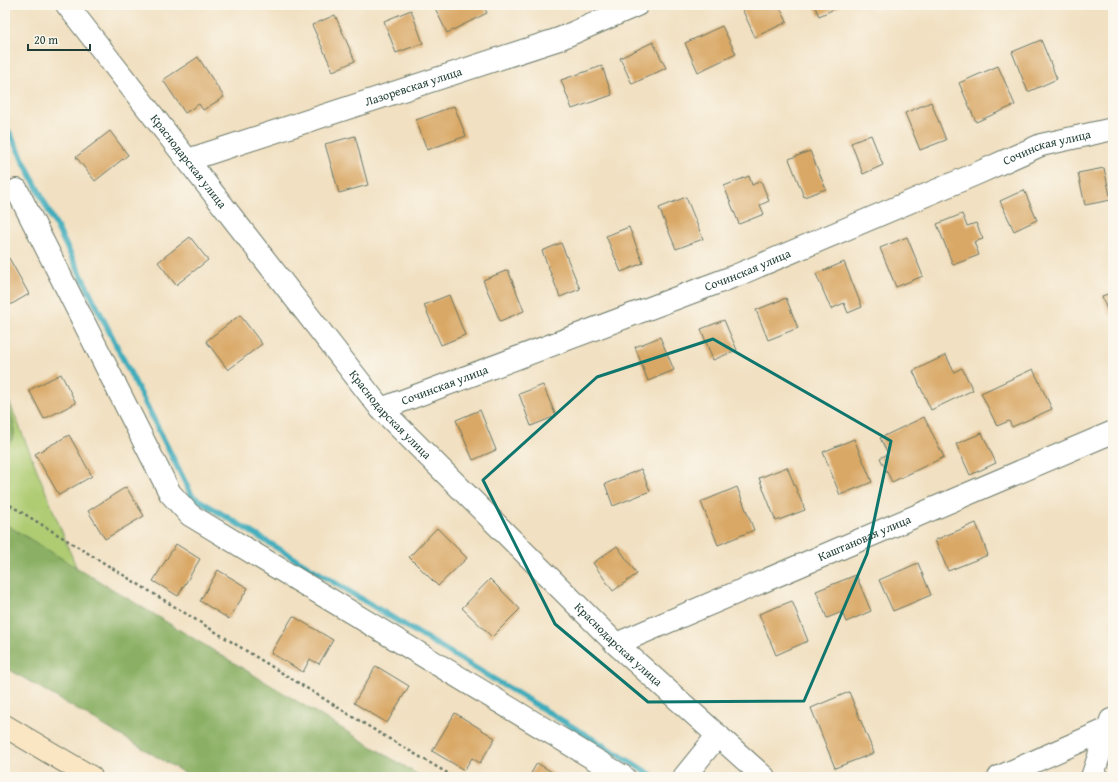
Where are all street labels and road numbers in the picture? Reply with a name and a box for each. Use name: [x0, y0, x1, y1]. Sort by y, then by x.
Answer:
street label: Лазоревская улица: [362, 62, 464, 110]
street label: Краснодарская улица: [147, 110, 231, 212]
street label: Сочинская улица: [1000, 125, 1093, 169]
street label: Сочинская улица: [702, 244, 793, 295]
street label: Сочинская улица: [399, 360, 491, 409]
street label: Краснодарская улица: [346, 366, 436, 463]
street label: Каштановая улица: [815, 510, 914, 565]
street label: Краснодарская улица: [571, 598, 667, 690]

